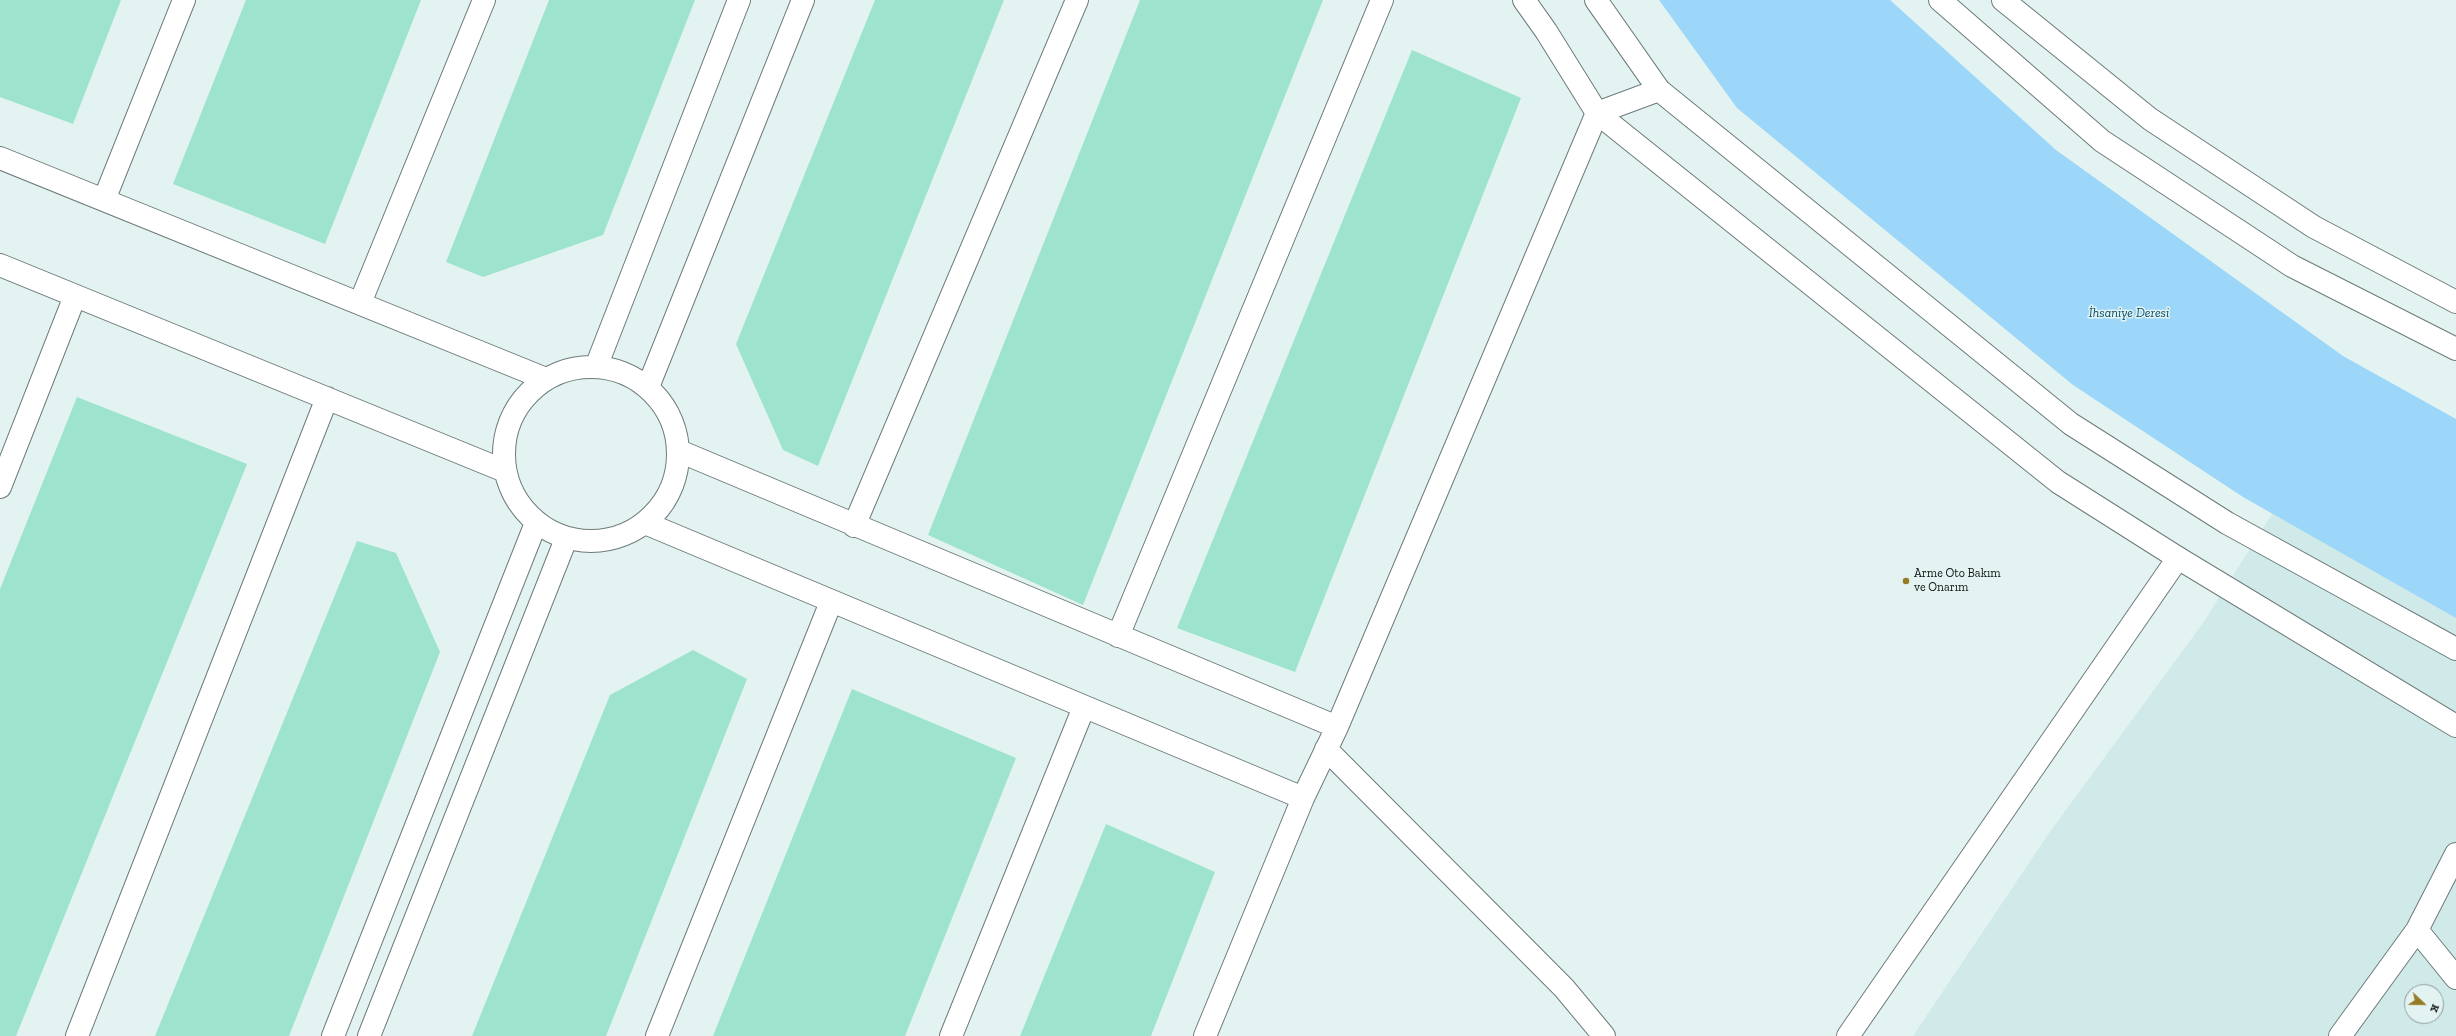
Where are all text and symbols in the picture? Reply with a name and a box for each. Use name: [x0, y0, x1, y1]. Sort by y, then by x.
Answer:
water label: İhsaniye Deresi: [2089, 305, 2169, 321]
place label: Arme Oto Bakım ve Onarım: [1914, 567, 2001, 595]
marker: Arme Oto Bakım ve Onarım: [1901, 576, 1911, 586]
north arrow: [2404, 984, 2444, 1024]
text: K: [2427, 1002, 2442, 1014]

